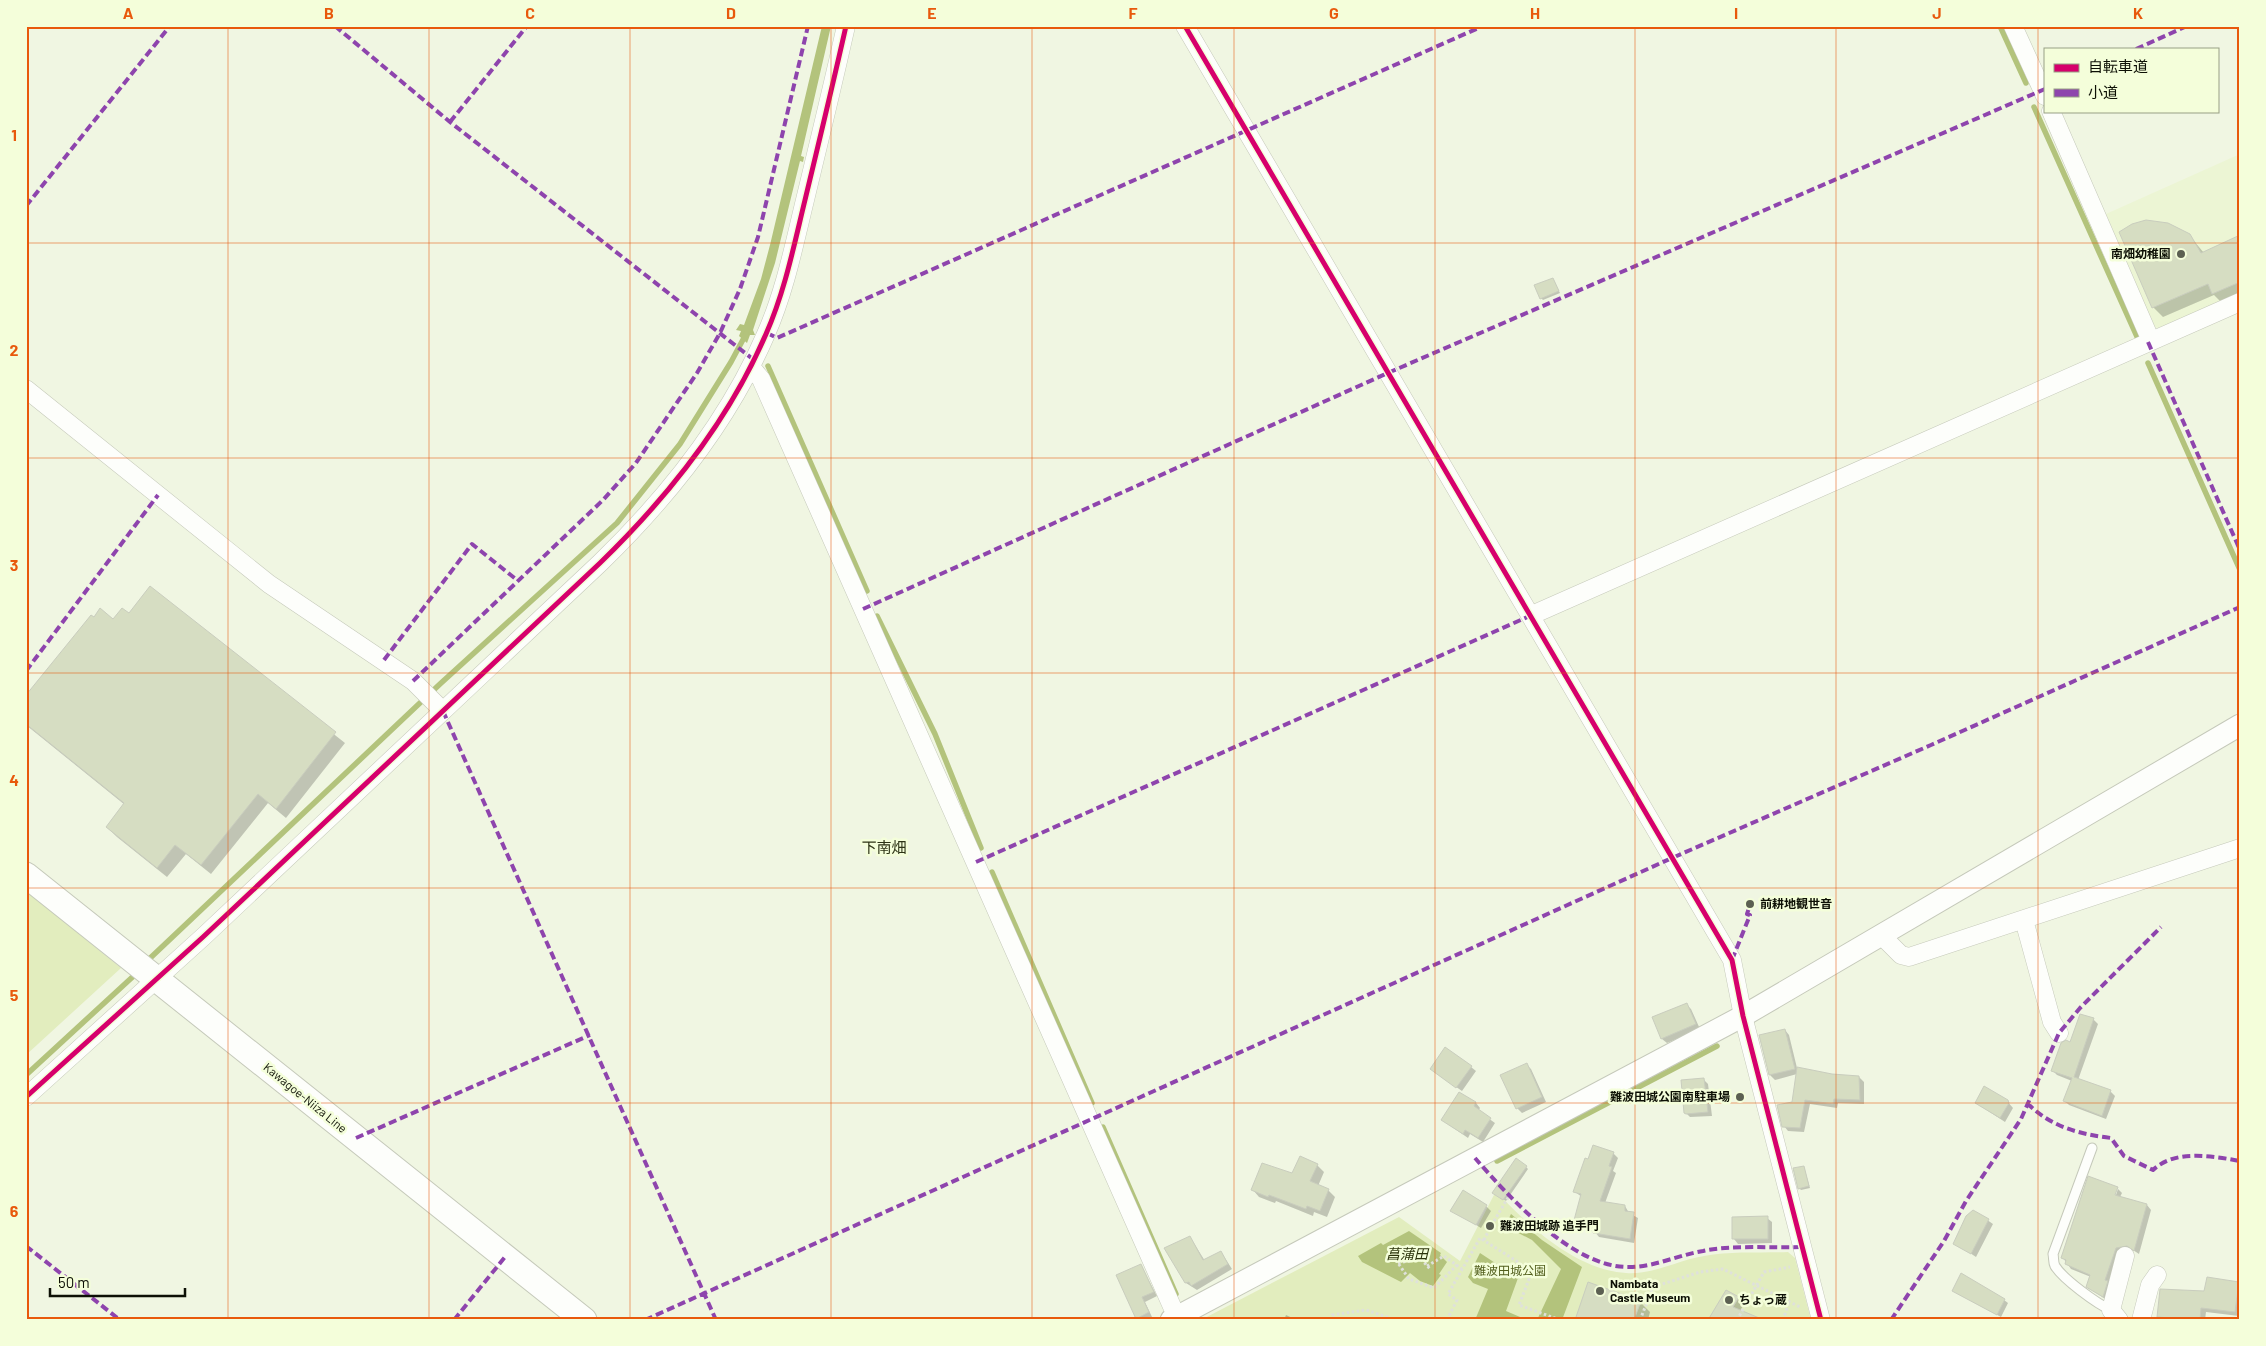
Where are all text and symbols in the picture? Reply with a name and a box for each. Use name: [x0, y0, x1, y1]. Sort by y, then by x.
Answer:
text: A: [123, 3, 134, 22]
text: B: [324, 3, 334, 22]
text: C: [525, 3, 535, 22]
text: D: [726, 3, 736, 22]
text: E: [927, 3, 937, 22]
text: F: [1129, 3, 1138, 22]
text: G: [1329, 3, 1339, 22]
text: H: [1530, 3, 1540, 22]
text: I: [1734, 3, 1738, 22]
text: J: [1932, 3, 1942, 22]
text: K: [2133, 3, 2143, 22]
legend: [2044, 48, 2218, 112]
text: 自転車道: [2088, 57, 2148, 75]
text: 小道: [2088, 83, 2118, 101]
text: 1: [11, 125, 17, 144]
place label: 南畑幼稚園: [2111, 246, 2171, 260]
marker: 南畑幼稚園: [2175, 248, 2187, 260]
text: 2: [10, 340, 19, 359]
text: 3: [10, 555, 18, 574]
text: 4: [9, 770, 19, 789]
district label: 下南畑: [861, 838, 907, 856]
place label: 前耕地観世音: [1760, 896, 1832, 910]
marker: 前耕地観世音: [1744, 898, 1756, 910]
text: 5: [10, 985, 19, 1004]
street label: Kawagoe-Niiza Line: [261, 1059, 350, 1135]
place label: 難波田城公園南駐車場: [1610, 1089, 1730, 1103]
marker: 難波田城公園南駐車場: [1734, 1091, 1746, 1103]
text: 6: [10, 1201, 19, 1220]
place label: 難波田城跡 追手門: [1500, 1218, 1598, 1232]
marker: 難波田城跡 追手門: [1484, 1220, 1496, 1232]
water label: 菖蒲田: [1386, 1245, 1430, 1262]
park label: 難波田城公園: [1474, 1263, 1546, 1277]
scale bar: [50, 1266, 185, 1298]
text: 50 m: [58, 1273, 90, 1291]
place label: Nambata Castle Museum: [1610, 1276, 1690, 1304]
marker: Nambata Castle Museum: [1594, 1285, 1606, 1297]
place label: ちょっ蔵: [1739, 1292, 1787, 1306]
marker: ちょっ蔵: [1723, 1294, 1735, 1306]

